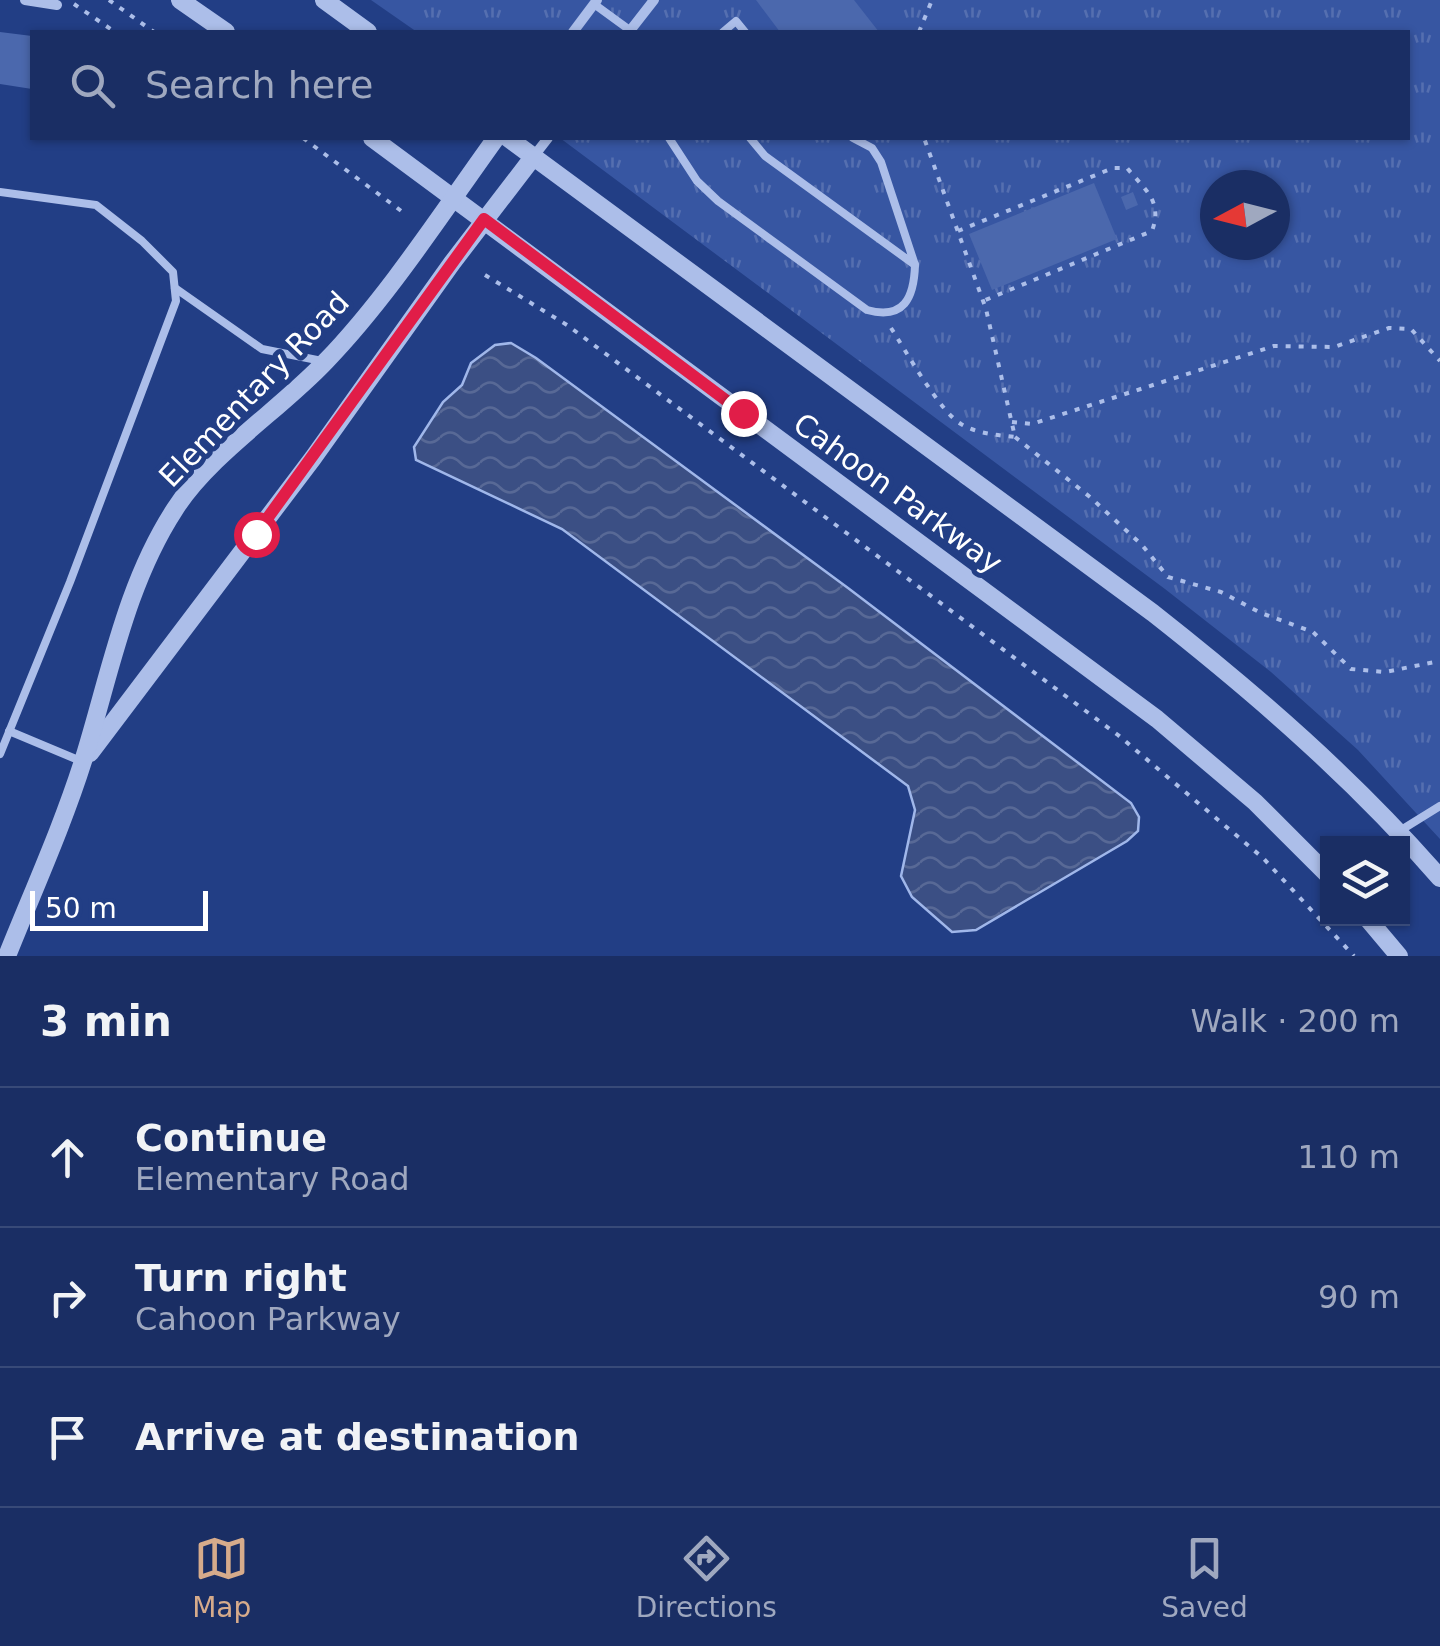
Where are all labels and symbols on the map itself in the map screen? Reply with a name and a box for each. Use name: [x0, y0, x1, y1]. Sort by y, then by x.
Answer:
north arrow: [1200, 170, 1290, 260]
street label: Elementary Road: [152, 284, 356, 494]
route end: [721, 391, 767, 437]
street label: Cahoon Parkway: [787, 406, 1009, 580]
route start: [234, 512, 280, 558]
scale bar: [30, 886, 208, 930]

